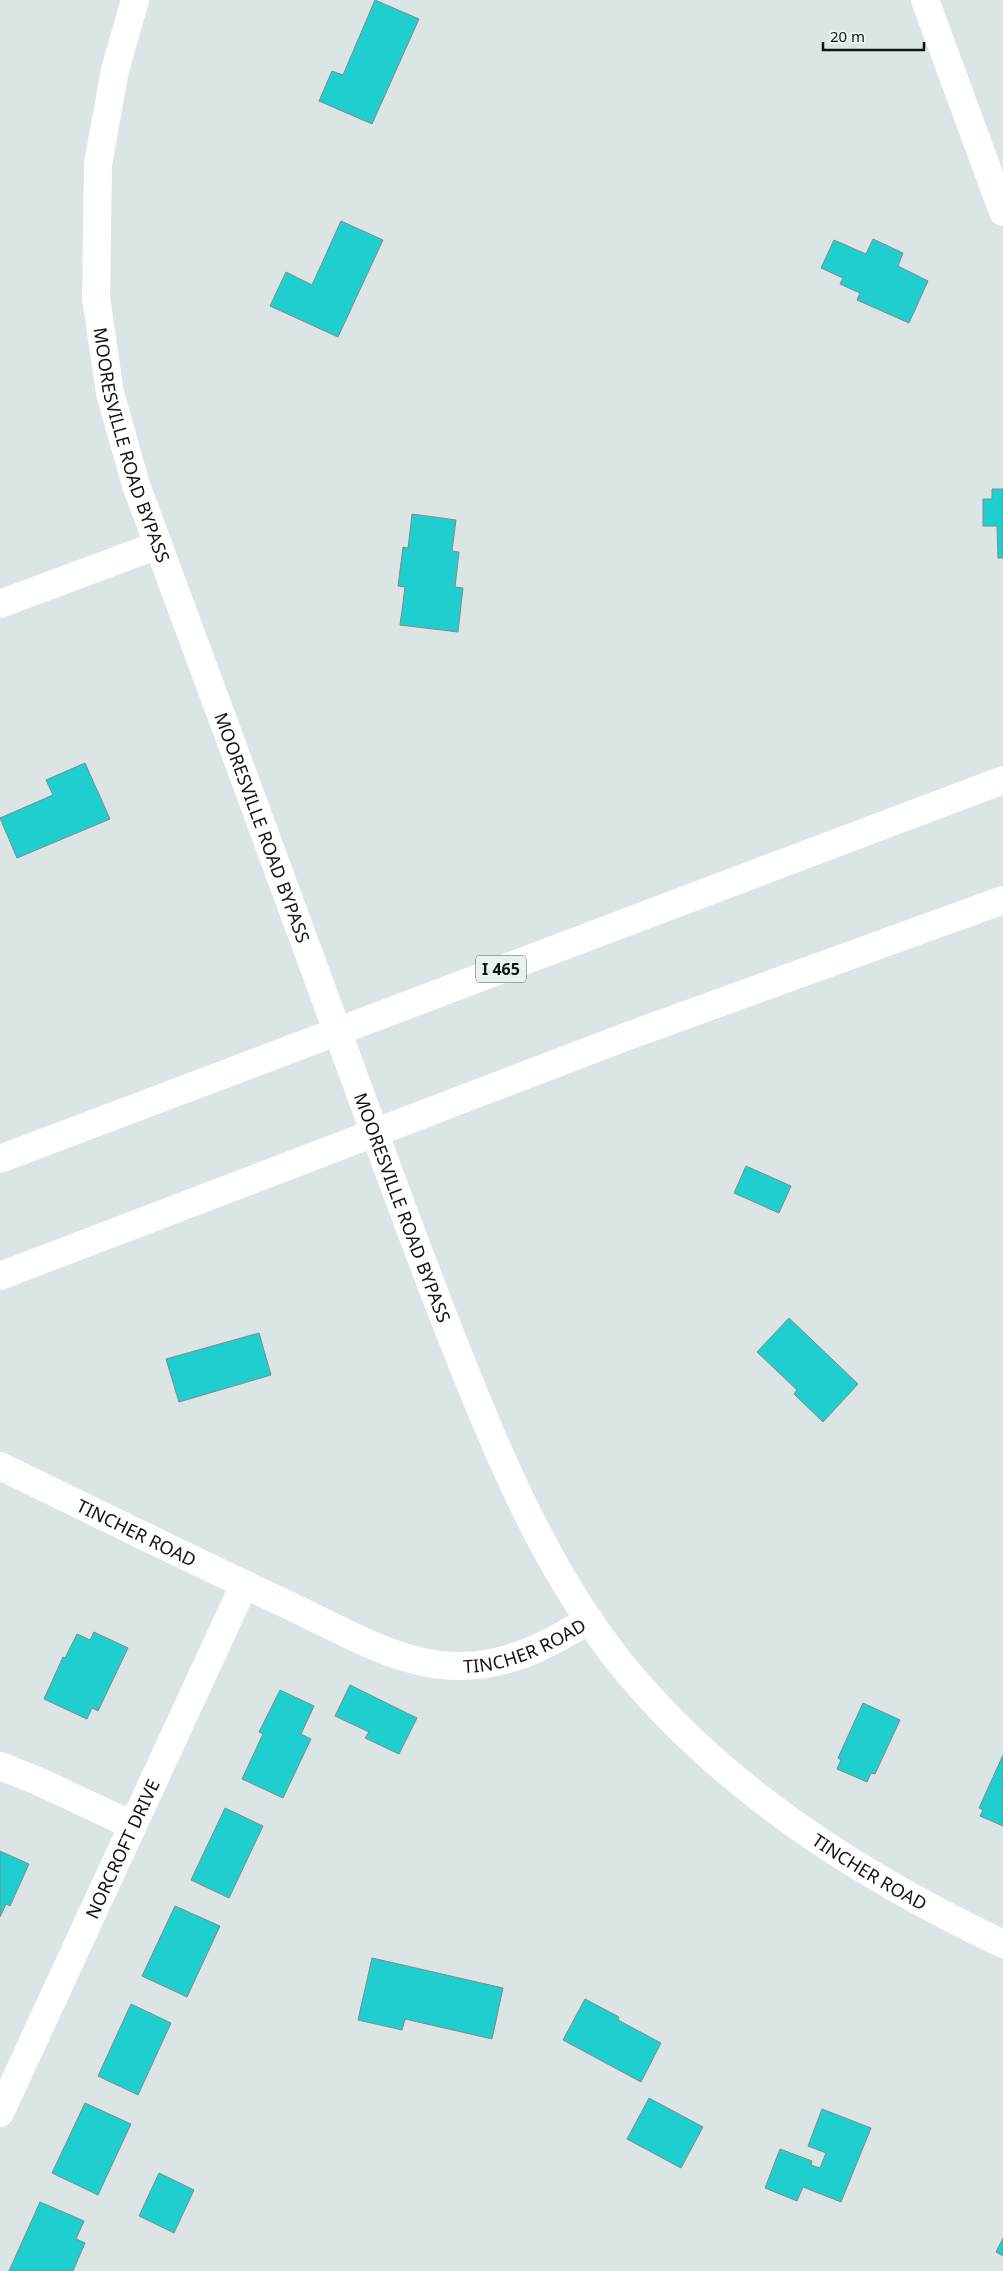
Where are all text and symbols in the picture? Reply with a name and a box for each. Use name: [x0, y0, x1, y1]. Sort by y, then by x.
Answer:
scale bar: [823, 20, 924, 52]
text: 20 m: [830, 26, 865, 46]
street label: MOORESVILLE ROAD BYPASS: [88, 326, 176, 566]
street label: MOORESVILLE ROAD BYPASS: [209, 709, 316, 946]
road number: I 465: [476, 956, 526, 982]
street label: MOORESVILLE ROAD BYPASS: [349, 1089, 457, 1326]
street label: TINCHER ROAD: [73, 1493, 200, 1572]
street label: TINCHER ROAD: [463, 1613, 590, 1678]
street label: NORCROFT DRIVE: [80, 1775, 165, 1922]
street label: TINCHER ROAD: [808, 1828, 931, 1915]

